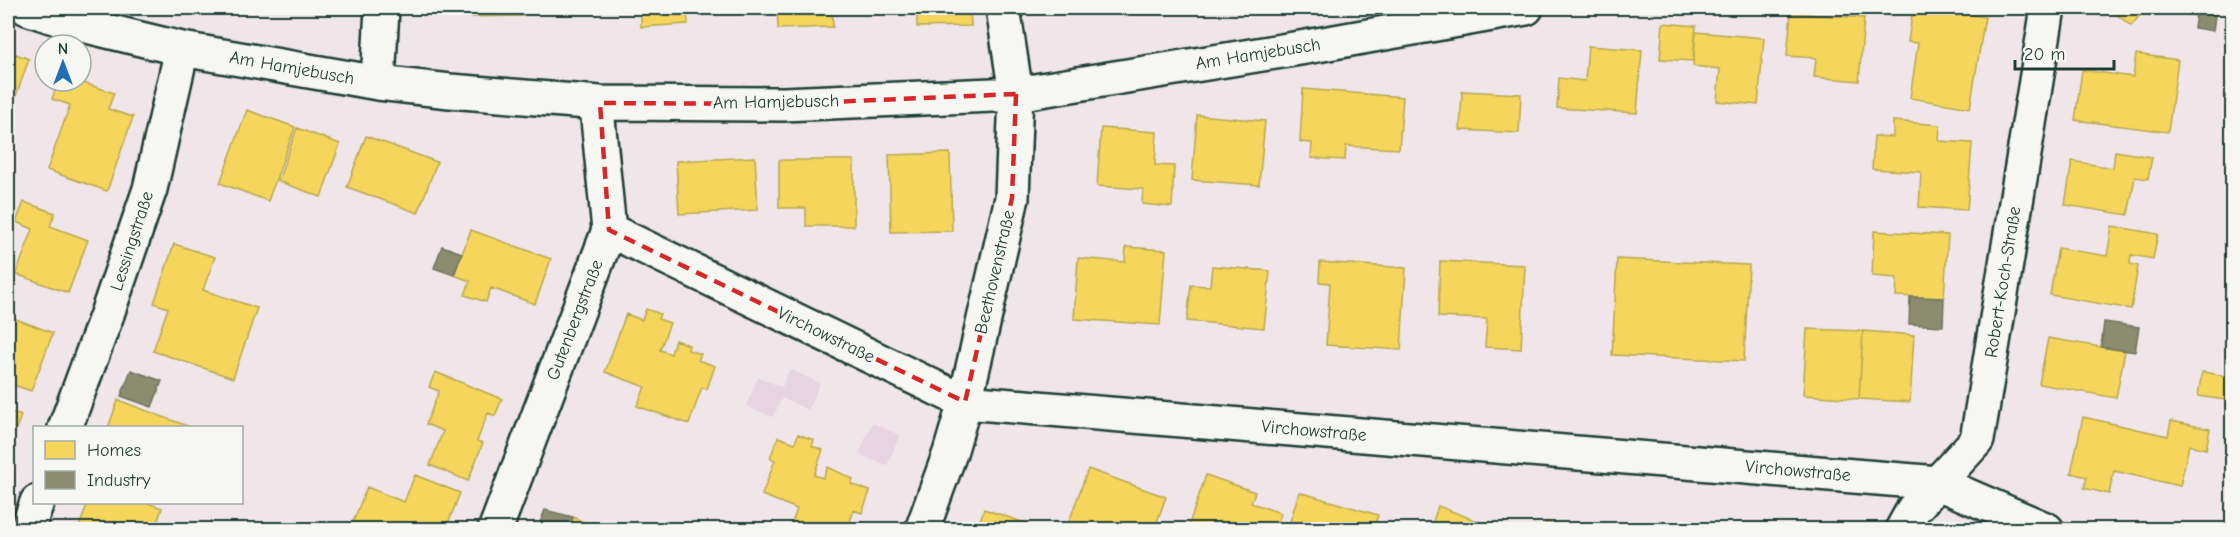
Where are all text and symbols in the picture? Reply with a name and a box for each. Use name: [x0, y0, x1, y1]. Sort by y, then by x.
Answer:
north arrow: [33, 33, 93, 93]
scale bar: [2015, 33, 2114, 71]
street label: Am Hamjebusch: [1194, 34, 1322, 74]
text: N: [58, 40, 68, 58]
text: 20 m: [2024, 44, 2065, 65]
street label: Am Hamjebusch: [228, 47, 356, 89]
street label: Am Hamjebusch: [713, 90, 839, 114]
street label: Lessingstraße: [106, 189, 158, 293]
street label: Robert-Koch-Straße: [1981, 205, 2025, 359]
street label: Beethovenstraße: [971, 208, 1019, 336]
street label: Gutenbergstraße: [542, 257, 608, 383]
street label: Virchowstraße: [774, 302, 878, 368]
street label: Virchowstraße: [1260, 416, 1368, 446]
legend: [33, 426, 243, 504]
text: Homes: [87, 440, 141, 461]
street label: Virchowstraße: [1744, 456, 1852, 486]
text: Industry: [87, 470, 152, 491]

